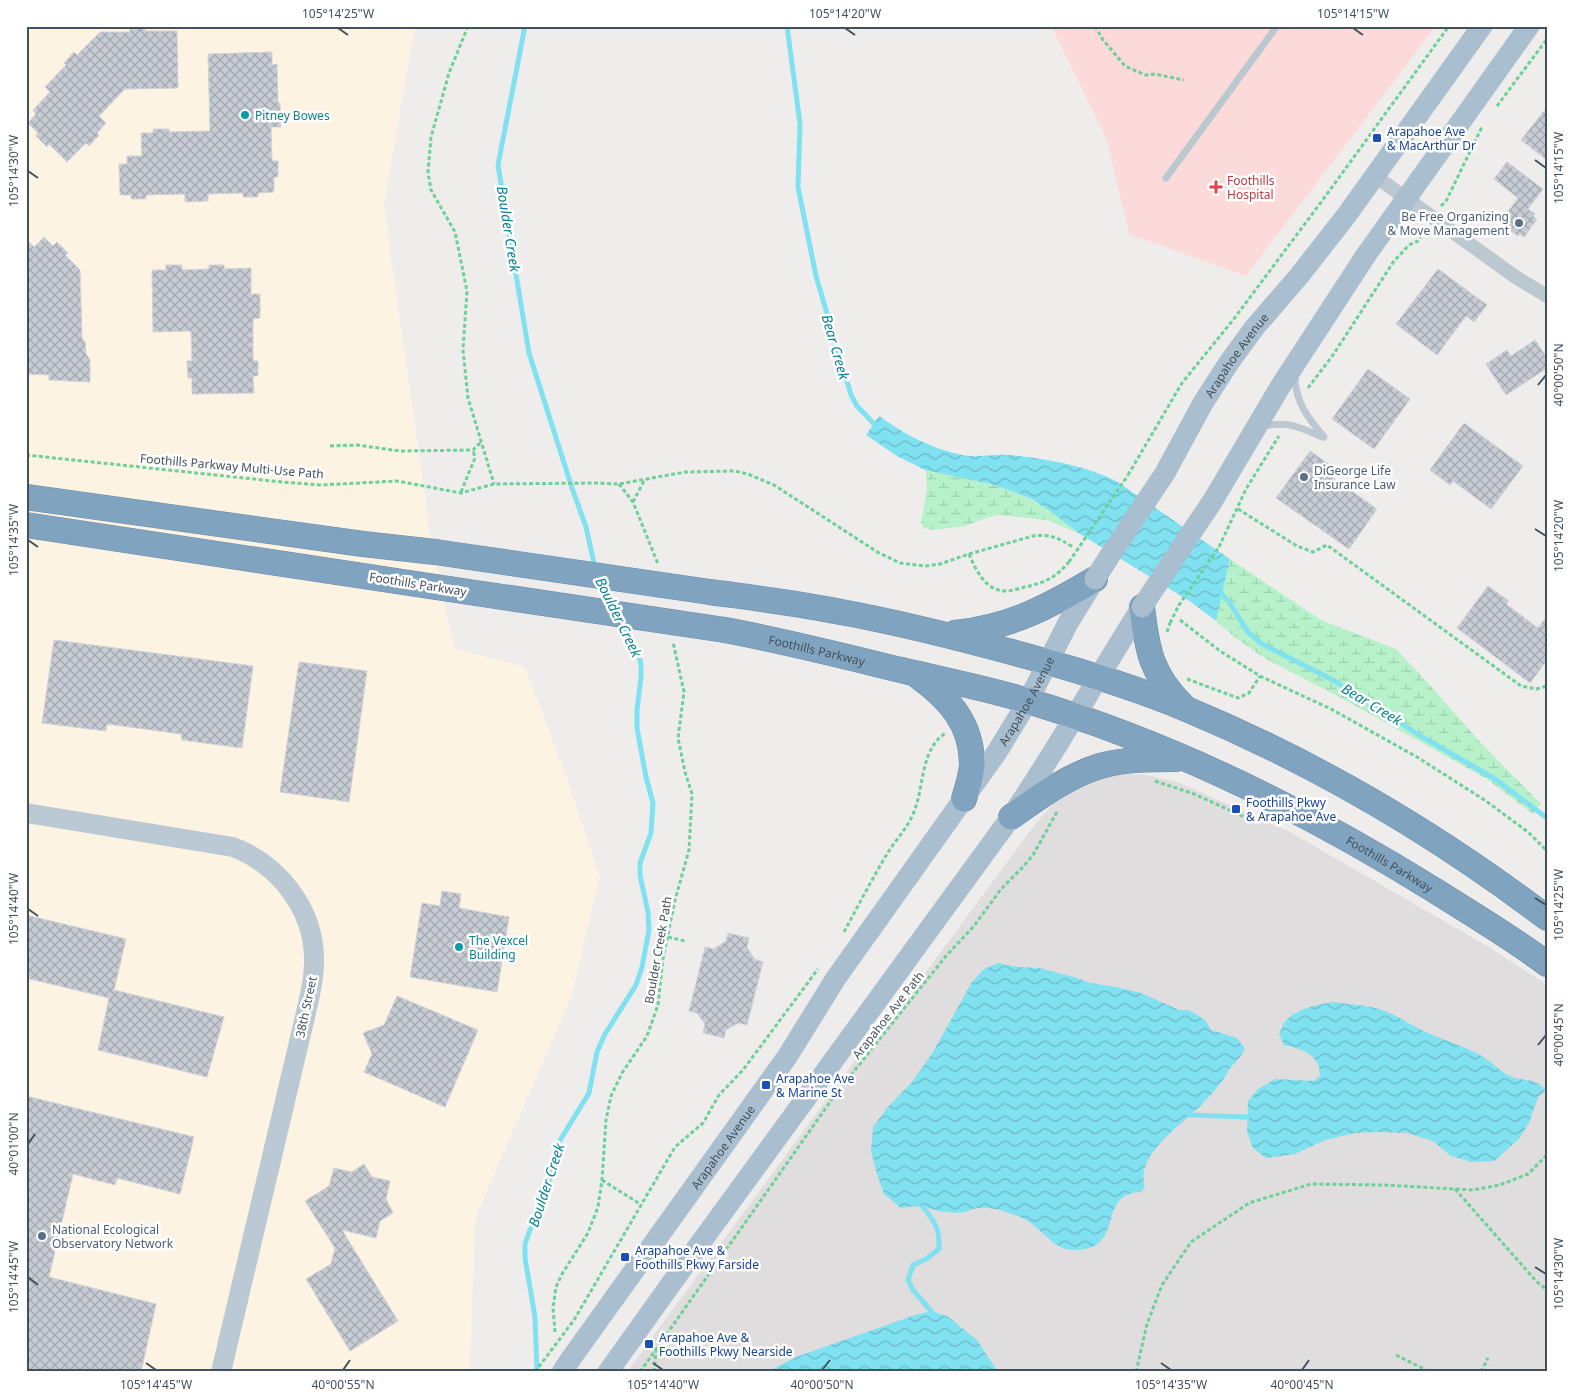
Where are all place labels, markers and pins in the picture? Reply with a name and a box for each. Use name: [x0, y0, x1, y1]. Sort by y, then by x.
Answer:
place label: Pitney Bowes: [255, 107, 330, 124]
marker: Pitney Bowes: [239, 109, 251, 121]
place label: Arapahoe Ave & MacArthur Dr: [1387, 123, 1476, 154]
marker: Arapahoe Ave & MacArthur Dr: [1371, 132, 1383, 144]
place label: Foothills Hospital: [1227, 172, 1275, 203]
marker: Foothills Hospital: [1209, 180, 1223, 194]
place label: Be Free Organizing & Move Management: [1388, 208, 1510, 239]
marker: Be Free Organizing & Move Management: [1513, 217, 1525, 229]
place label: DiGeorge Life Insurance Law: [1314, 462, 1396, 493]
marker: DiGeorge Life Insurance Law: [1298, 471, 1310, 483]
place label: Foothills Pkwy & Arapahoe Ave: [1246, 794, 1336, 825]
marker: Foothills Pkwy & Arapahoe Ave: [1230, 803, 1242, 815]
place label: The Vexcel Building: [469, 932, 528, 963]
marker: The Vexcel Building: [453, 941, 465, 953]
place label: Arapahoe Ave & Marine St: [776, 1070, 855, 1101]
marker: Arapahoe Ave & Marine St: [760, 1079, 772, 1091]
place label: National Ecological Observatory Network: [52, 1221, 174, 1252]
marker: National Ecological Observatory Network: [36, 1230, 48, 1242]
place label: Arapahoe Ave & Foothills Pkwy Farside: [635, 1242, 759, 1273]
marker: Arapahoe Ave & Foothills Pkwy Farside: [619, 1251, 631, 1263]
place label: Arapahoe Ave & Foothills Pkwy Nearside: [659, 1329, 793, 1360]
marker: Arapahoe Ave & Foothills Pkwy Nearside: [643, 1338, 655, 1350]

